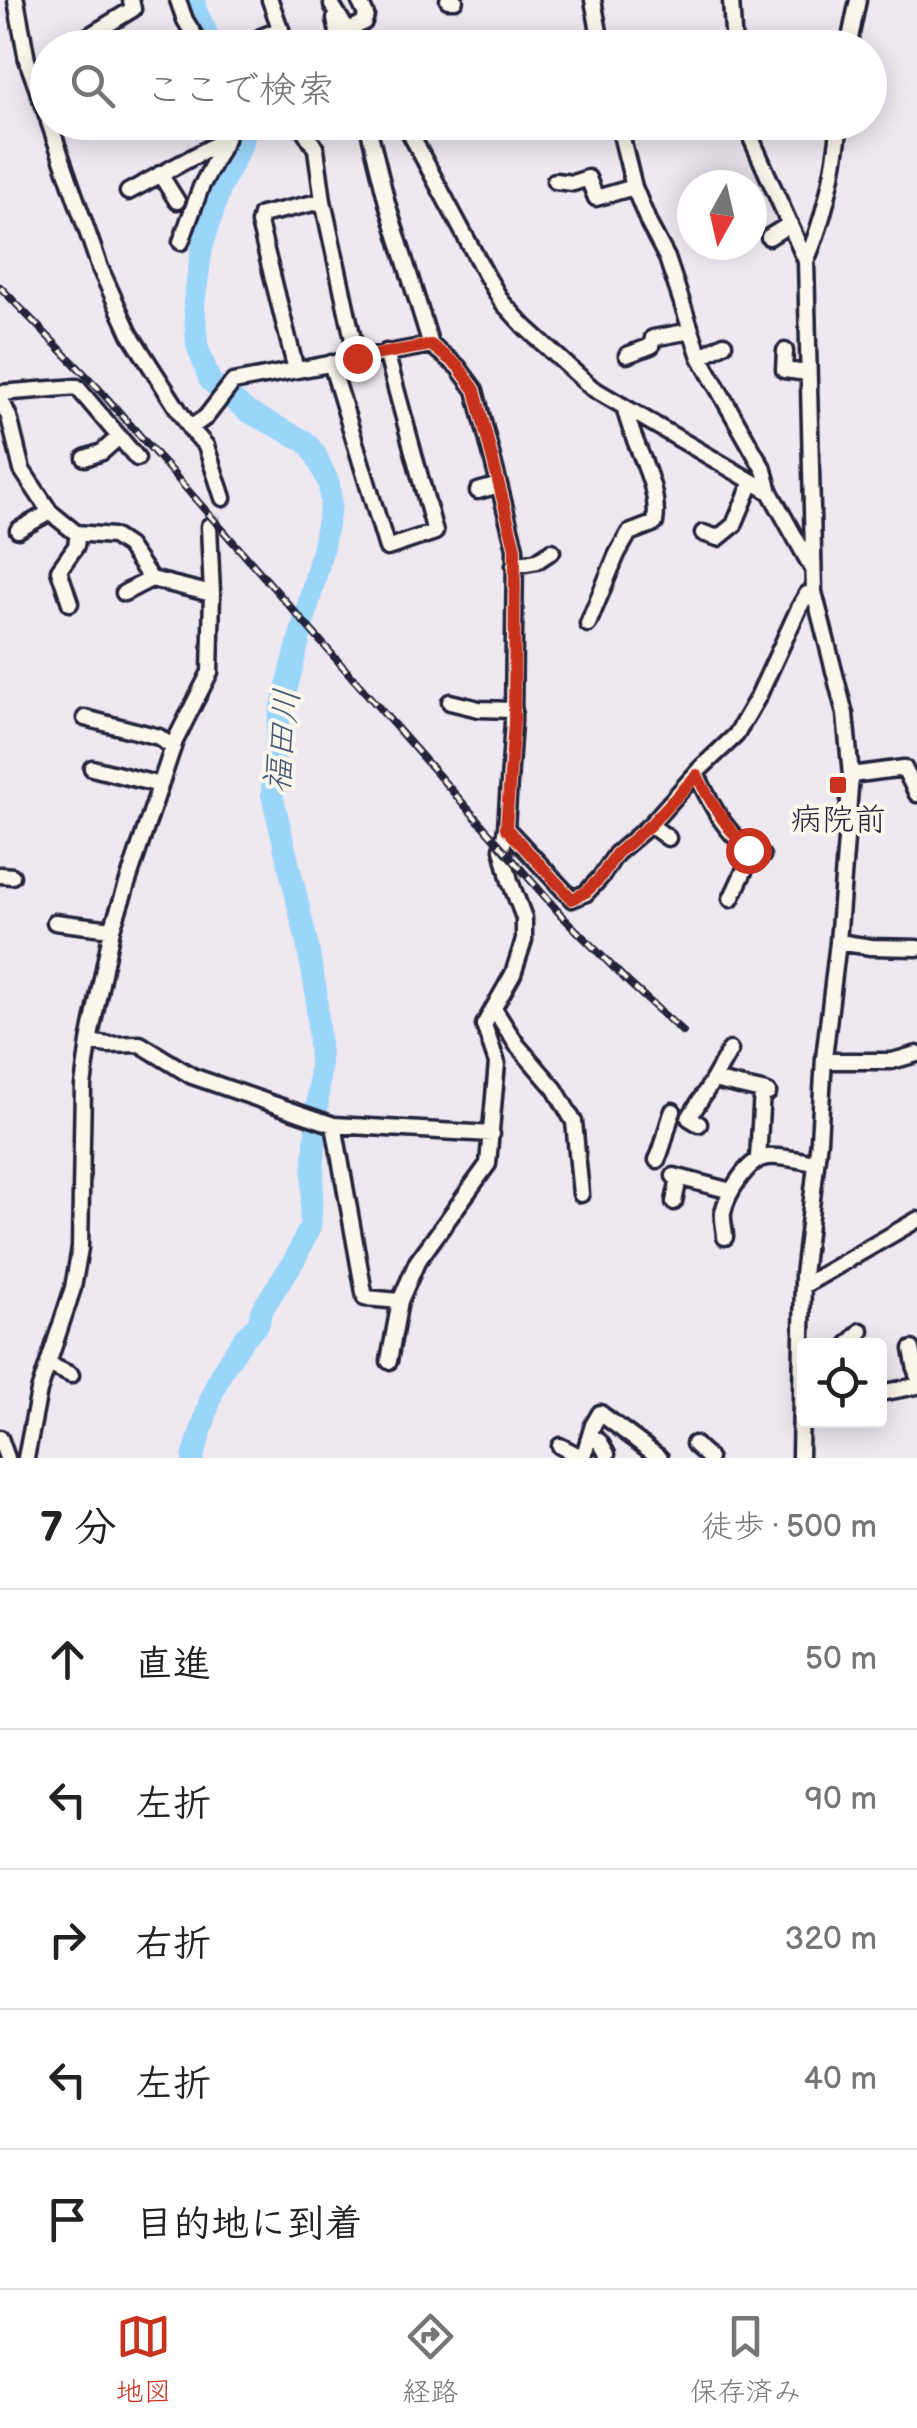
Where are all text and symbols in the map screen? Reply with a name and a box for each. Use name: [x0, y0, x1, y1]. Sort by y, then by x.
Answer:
search box: [30, 30, 887, 140]
icon: search: [65, 58, 120, 113]
text: ここで検索: [145, 68, 335, 113]
north arrow: [677, 170, 767, 260]
route end: [335, 336, 381, 382]
water label: 福田川: [256, 687, 310, 795]
marker: 病院前: [827, 774, 849, 796]
place label: 病院前: [790, 801, 886, 840]
route start: [726, 828, 772, 874]
map controls: [797, 1338, 887, 1428]
button: locate: [797, 1338, 887, 1428]
text: 7 分: [40, 1503, 117, 1554]
text: 徒歩 · 500 m: [701, 1508, 877, 1547]
icon: ahead: [40, 1632, 95, 1687]
text: 50 m: [805, 1640, 877, 1679]
text: 直進: [135, 1642, 211, 1687]
icon: left: [40, 1772, 95, 1827]
text: 90 m: [805, 1780, 877, 1819]
text: 左折: [135, 1782, 211, 1827]
icon: right: [40, 1912, 95, 1967]
text: 320 m: [785, 1920, 877, 1959]
text: 右折: [135, 1922, 211, 1967]
icon: left: [40, 2052, 95, 2107]
text: 40 m: [804, 2060, 877, 2099]
text: 左折: [135, 2062, 211, 2107]
icon: arrive: [40, 2192, 95, 2247]
text: 目的地に到着: [135, 2202, 363, 2247]
tab: 地図: [115, 2309, 172, 2409]
tab: 経路: [402, 2309, 459, 2409]
tab: 保存済み: [689, 2309, 802, 2409]

